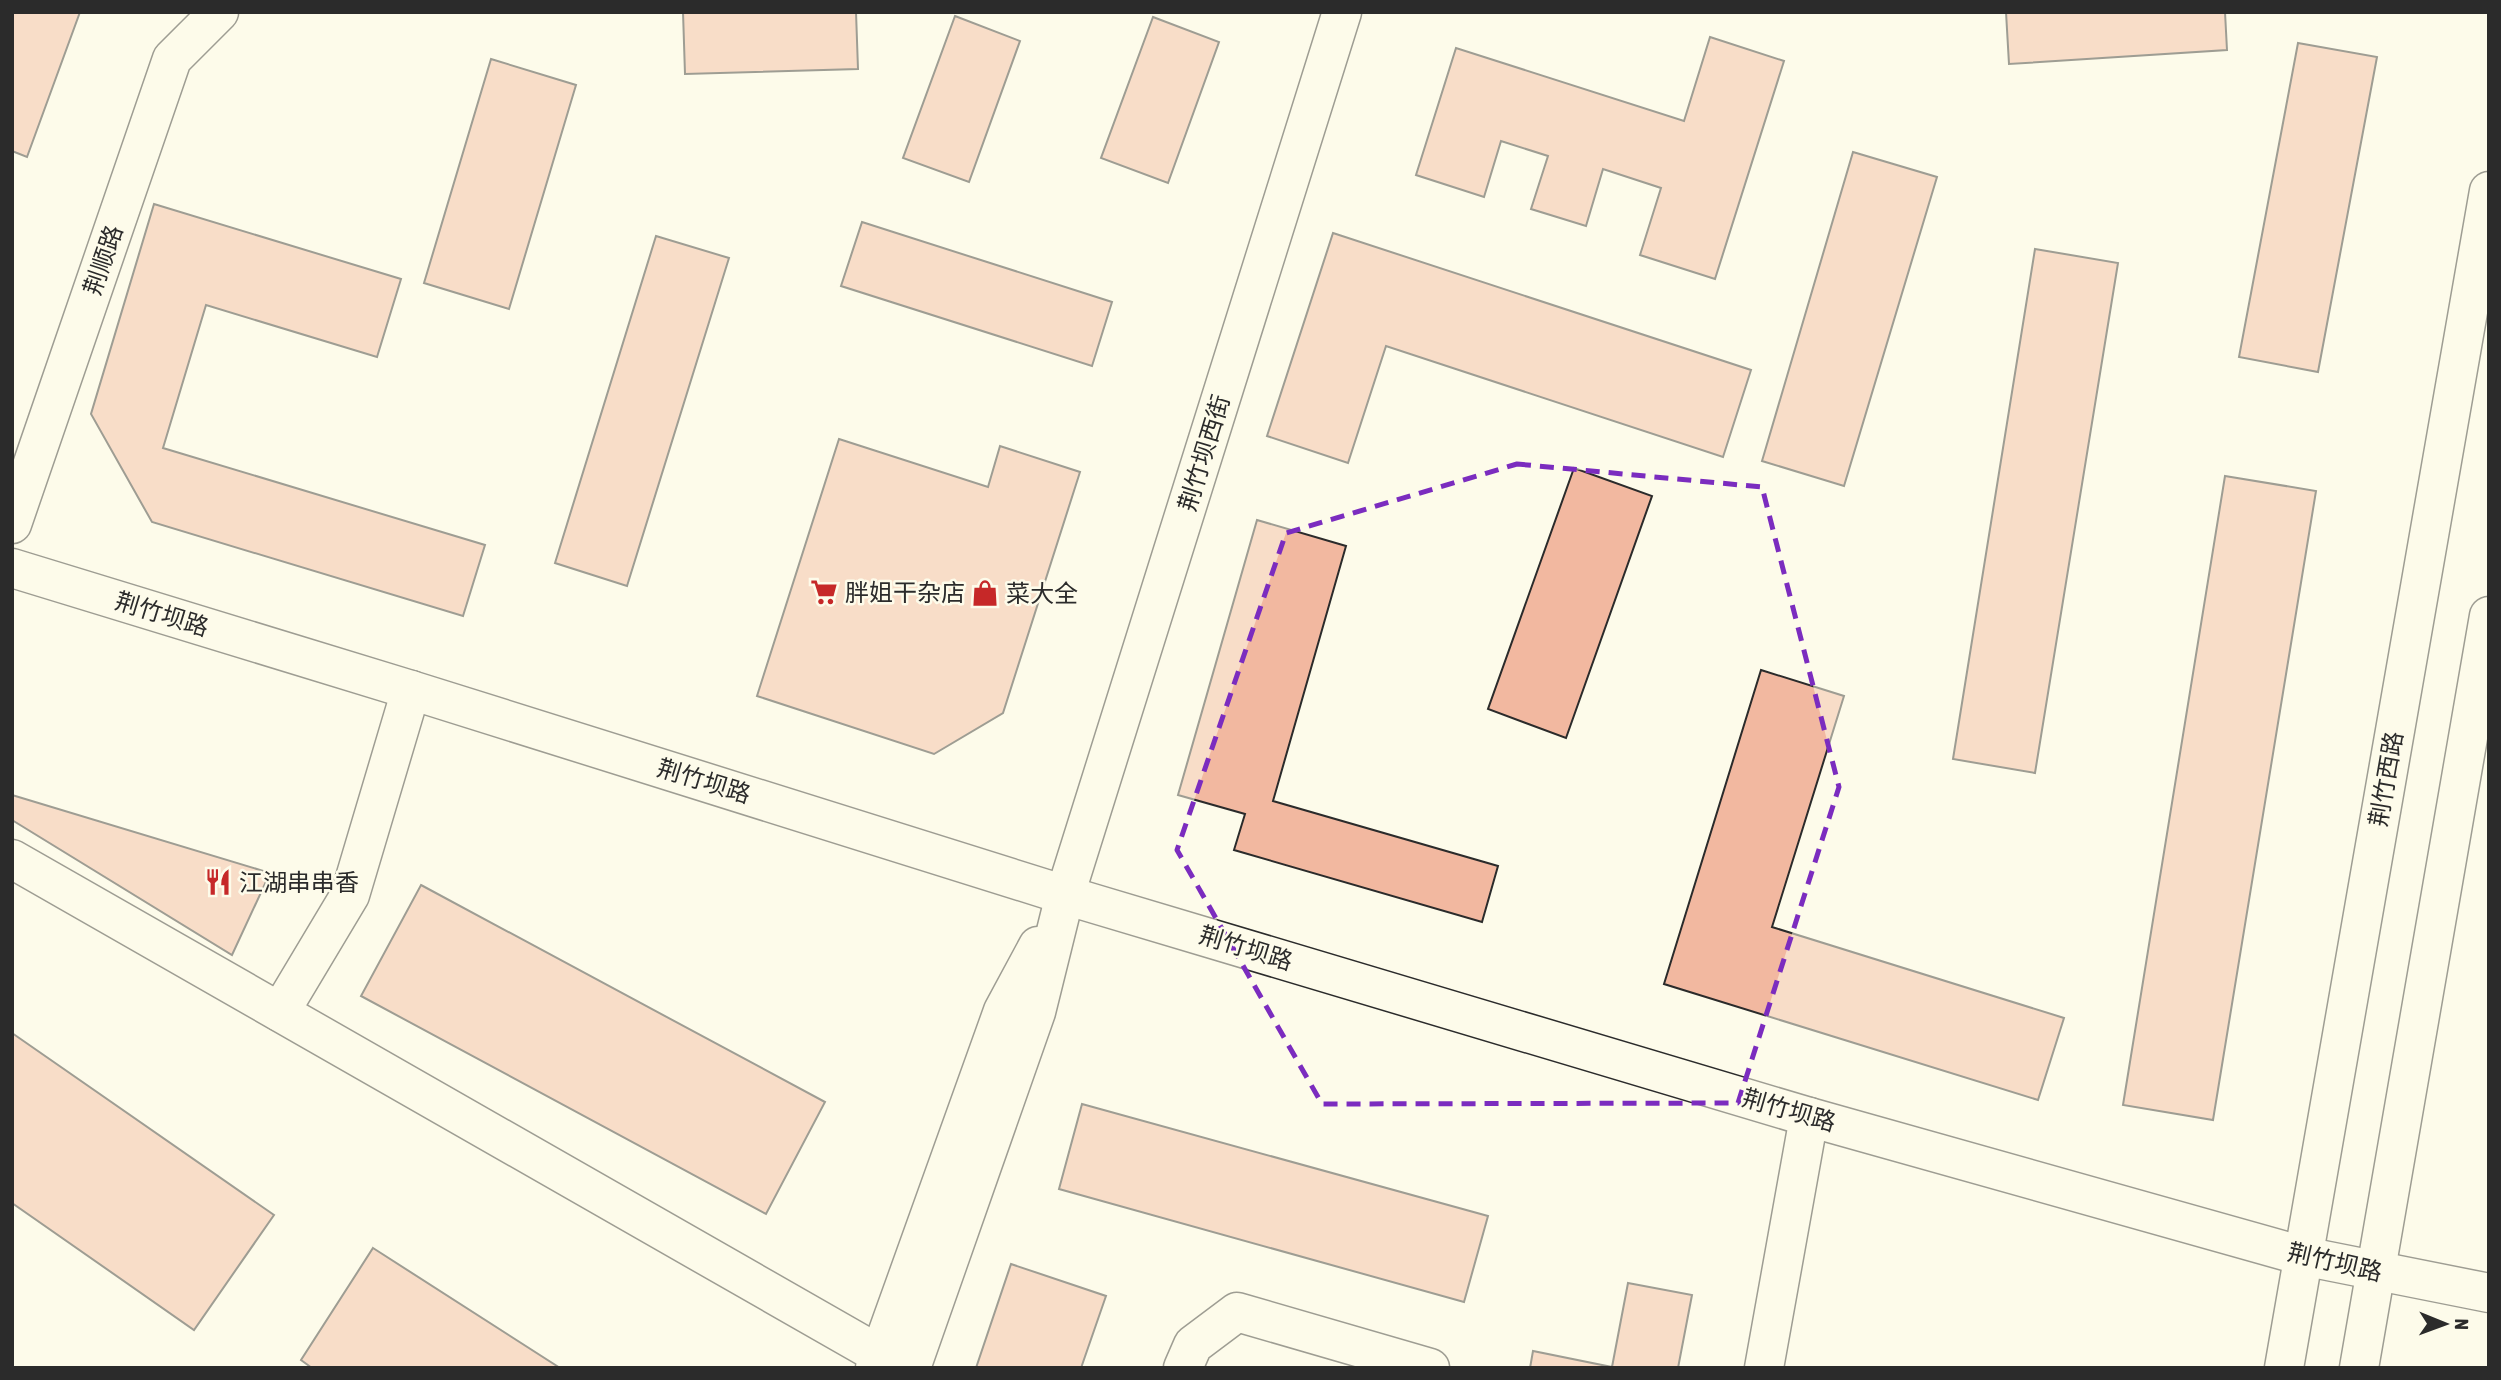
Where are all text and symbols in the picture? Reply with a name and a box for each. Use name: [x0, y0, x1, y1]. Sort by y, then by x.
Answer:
street label: 荆顺路: [79, 222, 127, 298]
street label: 荆竹坝西街: [1174, 392, 1234, 514]
supermarket icon: 胖姐干杂店: [809, 577, 839, 607]
shop icon: 菜大全: [970, 578, 1000, 608]
place label: 胖姐干杂店: [845, 579, 965, 606]
place label: 菜大全: [1006, 580, 1078, 607]
street label: 荆竹坝路: [112, 587, 212, 641]
street label: 荆竹西路: [2364, 729, 2408, 829]
street label: 荆竹坝路: [654, 754, 754, 808]
restaurant icon: 江湖串串香: [203, 867, 233, 897]
place label: 江湖串串香: [239, 869, 359, 896]
street label: 荆竹坝路: [1196, 921, 1296, 975]
street label: 荆竹坝路: [1739, 1084, 1839, 1136]
street label: 荆竹坝路: [2285, 1238, 2385, 1286]
north arrow: [2410, 1289, 2480, 1359]
text: N: [2451, 1318, 2473, 1330]

